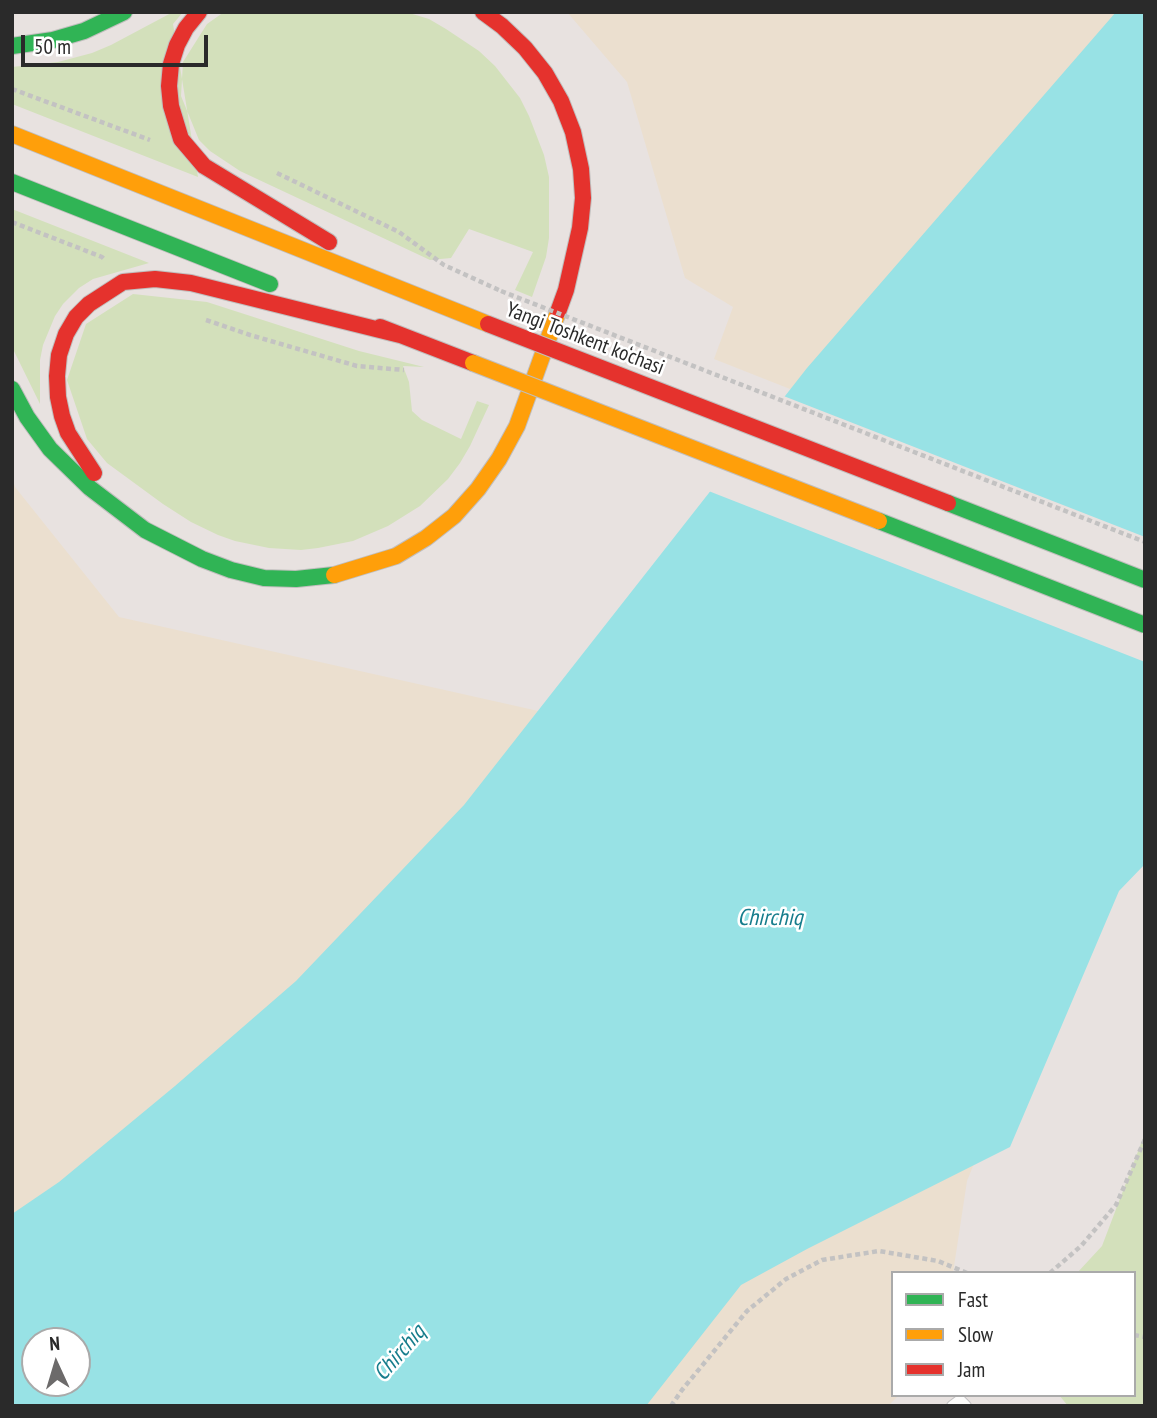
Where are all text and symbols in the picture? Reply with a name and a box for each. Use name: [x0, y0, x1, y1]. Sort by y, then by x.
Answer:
scale bar: [24, 21, 212, 65]
text: 50 m: [34, 33, 71, 60]
street label: Yangi Toshkent ko‘chasi: [502, 297, 668, 381]
water label: Chirchiq: [737, 904, 803, 932]
legend: [891, 1271, 1136, 1397]
text: Fast: [958, 1286, 988, 1313]
water label: Chirchiq: [368, 1319, 432, 1387]
text: Slow: [958, 1321, 993, 1348]
north arrow: [21, 1327, 91, 1397]
text: N: [49, 1331, 61, 1355]
text: Jam: [958, 1356, 985, 1383]

